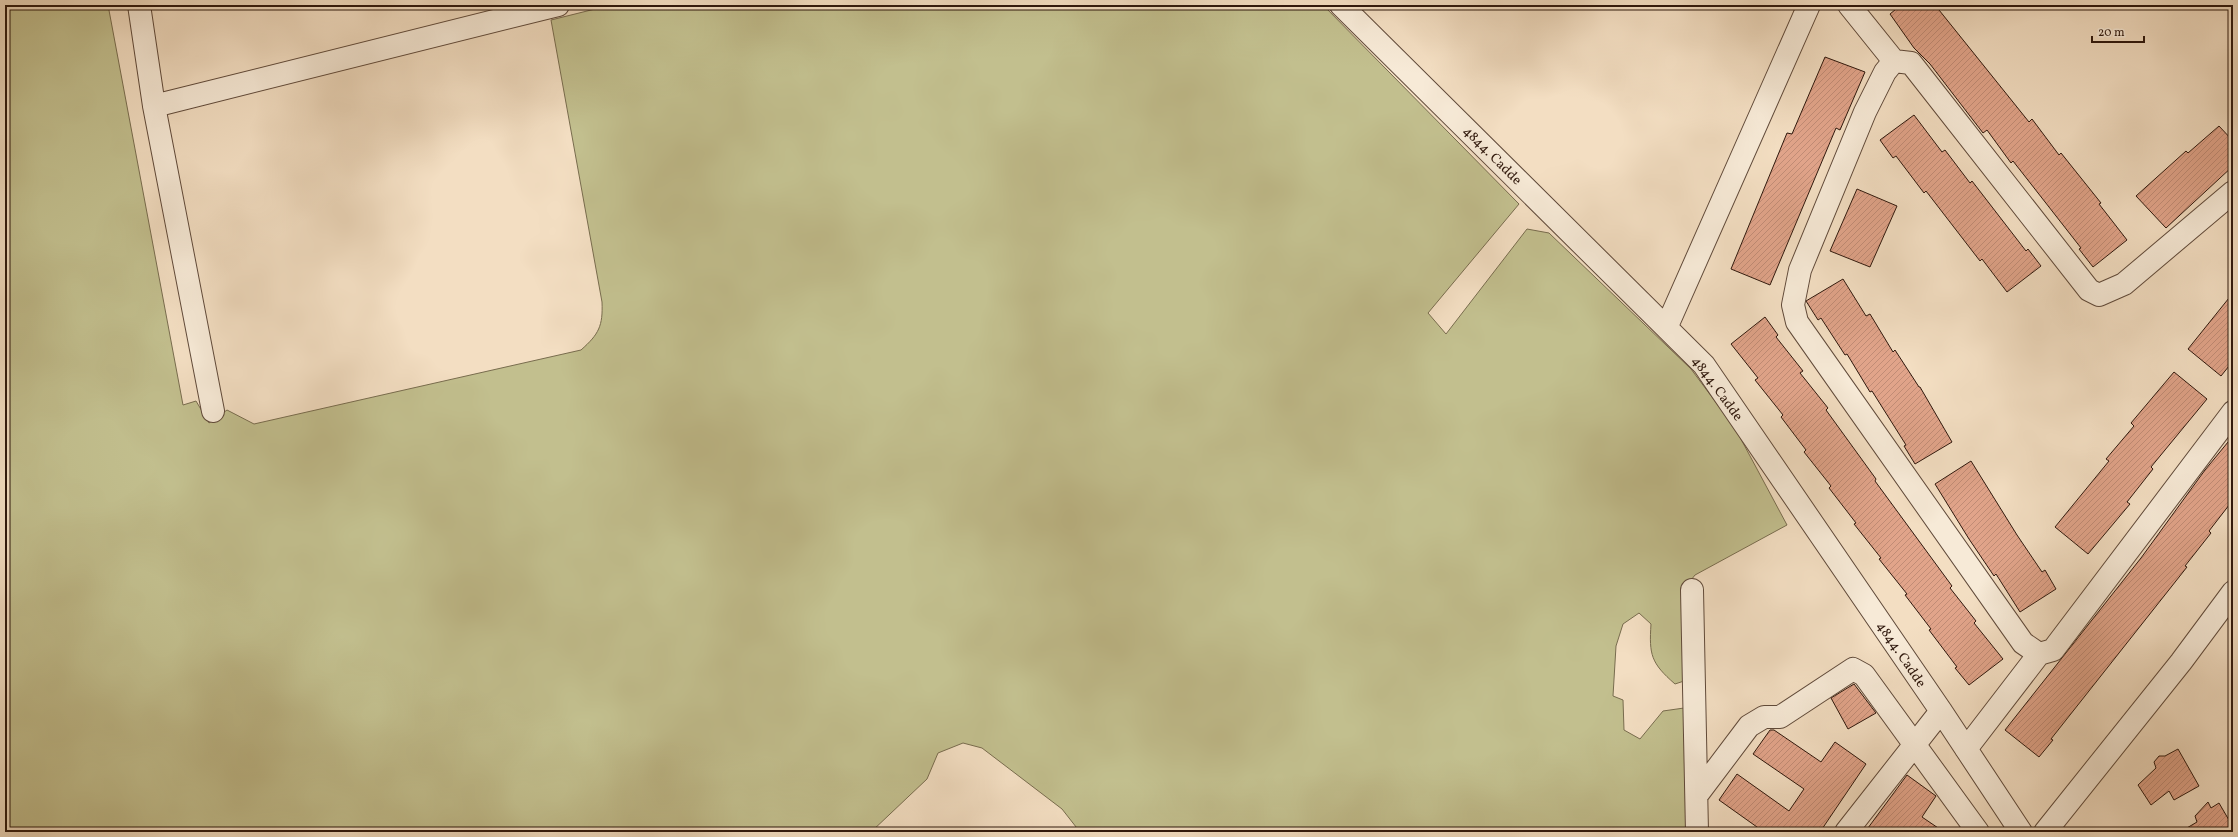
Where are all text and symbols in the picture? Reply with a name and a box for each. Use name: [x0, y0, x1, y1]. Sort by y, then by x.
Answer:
scale bar: [2092, 18, 2144, 44]
text: 20 m: [2098, 25, 2125, 41]
street label: 4844. Cadde: [1458, 122, 1526, 190]
street label: 4844. Cadde: [1687, 352, 1747, 426]
street label: 4844. Cadde: [1872, 618, 1930, 692]

